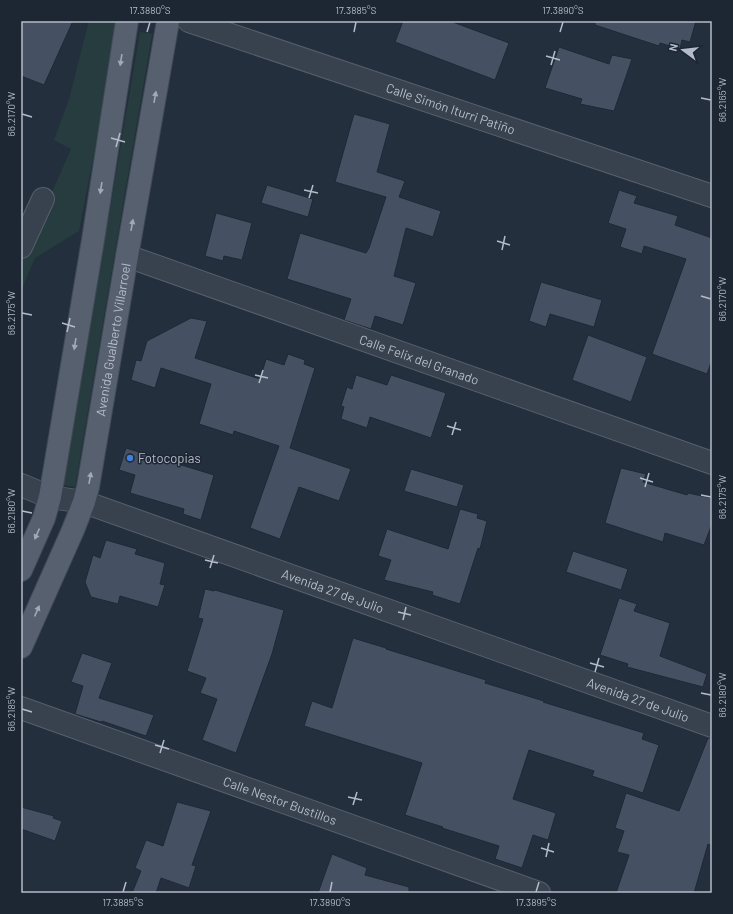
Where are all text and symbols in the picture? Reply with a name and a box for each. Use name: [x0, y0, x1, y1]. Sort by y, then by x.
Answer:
text: 17.3880°S: [129, 4, 171, 16]
text: 17.3885°S: [336, 4, 377, 16]
text: 17.3890°S: [542, 4, 584, 16]
north arrow: [663, 30, 703, 70]
text: N: [666, 42, 680, 53]
one-way arrow: [118, 53, 124, 66]
text: 66.2165°W: [716, 77, 728, 122]
street label: Calle Simón Iturri Patiño: [384, 80, 517, 138]
text: 66.2170°W: [5, 91, 17, 136]
one-way arrow: [152, 91, 158, 103]
one-way arrow: [98, 182, 104, 194]
one-way arrow: [129, 219, 135, 231]
street label: Avenida Gualberto Villarroel: [92, 262, 134, 417]
text: 66.2170°W: [716, 276, 728, 321]
text: 66.2175°W: [5, 291, 17, 335]
street label: Calle Felix del Granado: [357, 331, 481, 388]
one-way arrow: [72, 338, 78, 350]
place label: Fotocopias: [138, 450, 201, 466]
marker: Fotocopias: [125, 453, 135, 463]
one-way arrow: [87, 472, 93, 484]
text: 66.2175°W: [716, 475, 728, 519]
text: 66.2180°W: [5, 488, 17, 534]
one-way arrow: [34, 528, 40, 539]
street label: Avenida 27 de Julio: [280, 565, 386, 616]
one-way arrow: [34, 606, 40, 617]
text: 66.2180°W: [716, 672, 728, 718]
street label: Avenida 27 de Julio: [585, 674, 691, 725]
text: 66.2185°W: [5, 686, 17, 731]
street label: Calle Nestor Bustillos: [221, 773, 339, 828]
text: 17.3885°S: [103, 896, 144, 908]
text: 17.3890°S: [309, 896, 351, 908]
text: 17.3895°S: [516, 896, 557, 908]

